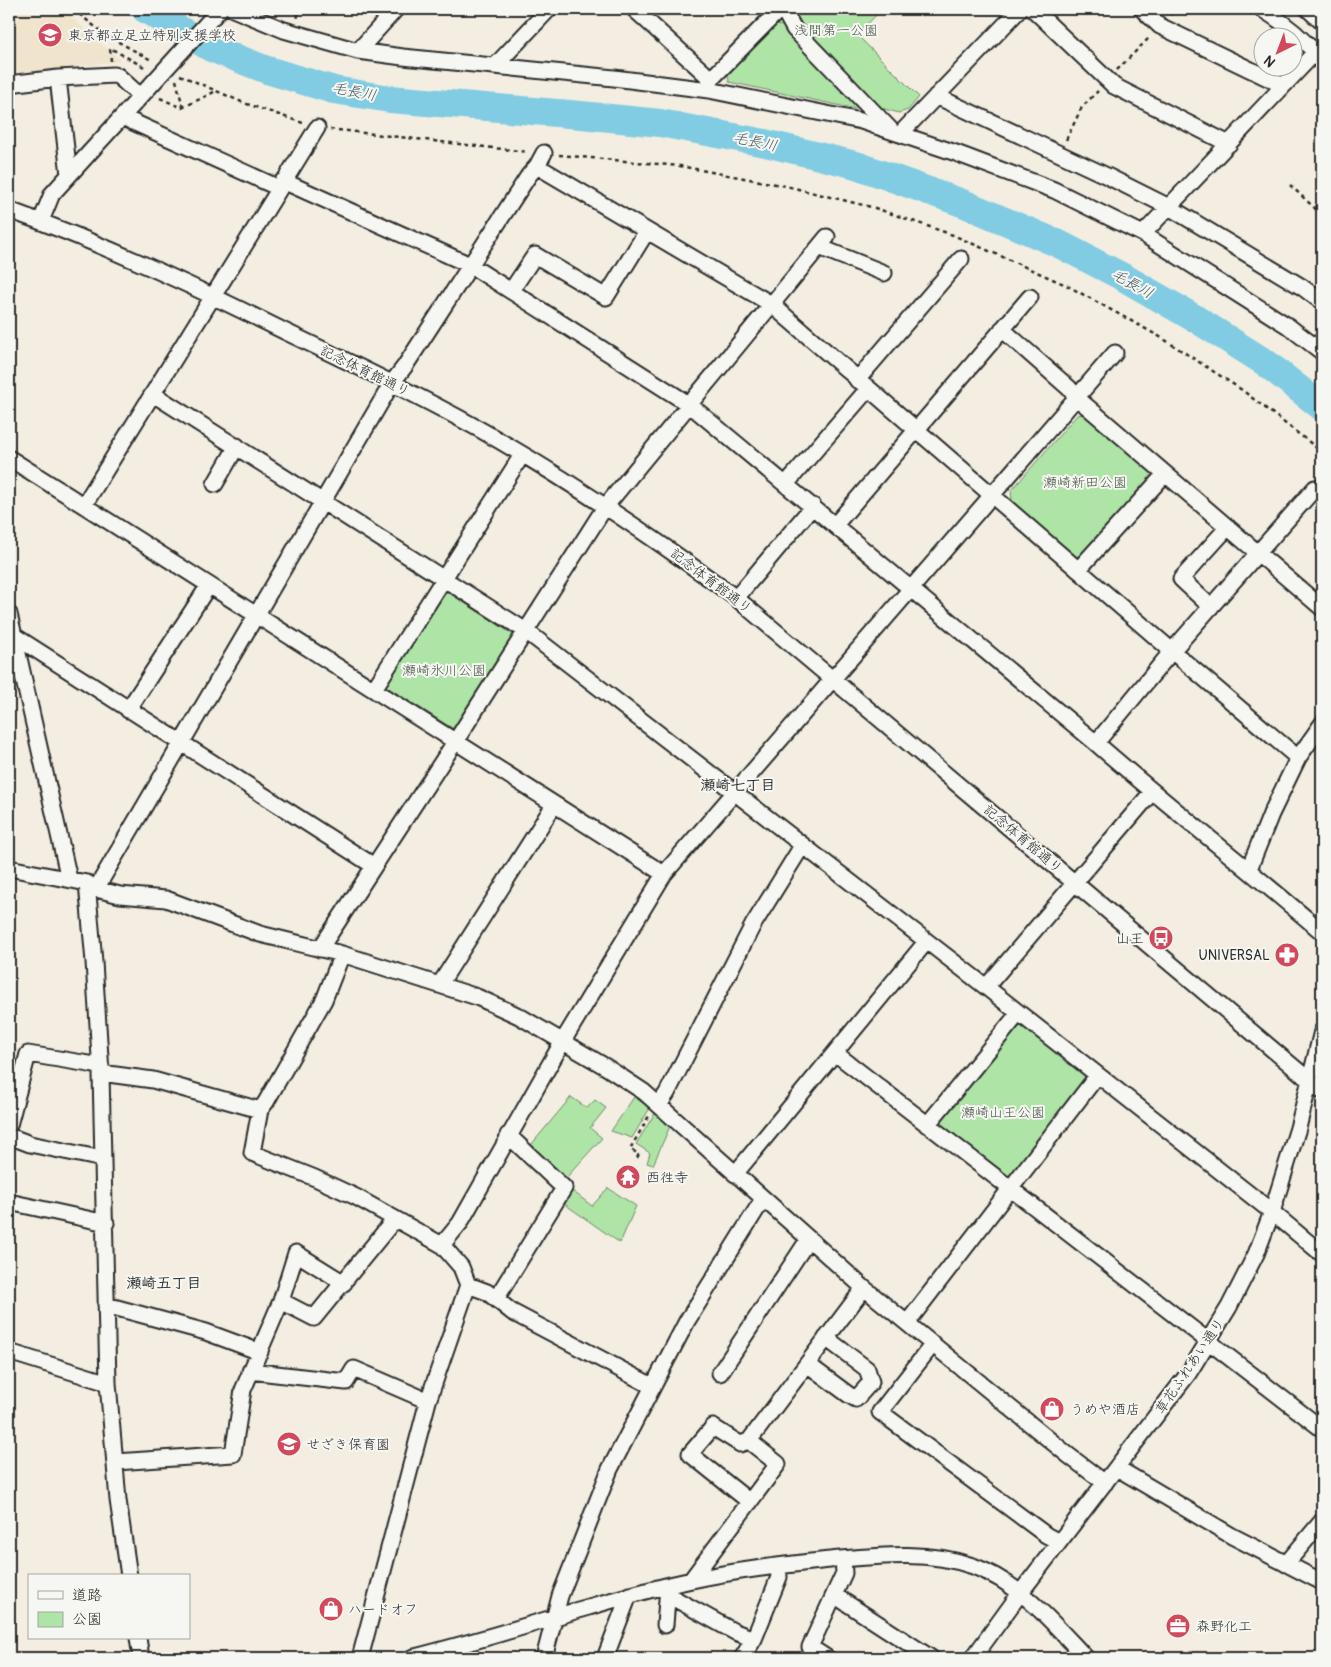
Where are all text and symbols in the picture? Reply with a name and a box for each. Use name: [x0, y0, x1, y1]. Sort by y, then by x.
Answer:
school or university icon: 東京都立足立特別支援学校: [37, 22, 63, 48]
park label: 浅間第一公園: [794, 22, 878, 39]
place label: 東京都立足立特別支援学校: [68, 27, 236, 44]
north arrow: [1254, 28, 1304, 78]
text: N: [1260, 52, 1279, 71]
water label: 毛長川: [330, 78, 378, 106]
water label: 毛長川: [731, 128, 779, 156]
water label: 毛長川: [1108, 265, 1156, 303]
street label: 記念体育館通り: [317, 342, 413, 400]
park label: 瀬崎新田公園: [1043, 474, 1127, 491]
street label: 記念体育館通り: [667, 545, 755, 617]
park label: 瀬崎氷川公園: [402, 662, 486, 679]
district label: 瀬崎七丁目: [700, 776, 776, 795]
street label: 記念体育館通り: [980, 801, 1066, 877]
bus stop icon: 山王: [1148, 925, 1174, 951]
place label: 山王: [1116, 930, 1144, 947]
pharmacy icon: UNIVERSAL: [1274, 942, 1300, 968]
place label: UNIVERSAL: [1198, 947, 1270, 964]
park label: 瀬崎山王公園: [961, 1104, 1045, 1121]
temple icon: 西徃寺: [615, 1164, 641, 1190]
place label: 西徃寺: [646, 1169, 688, 1186]
district label: 瀬崎五丁目: [126, 1274, 202, 1293]
street label: 草花ふれあい通り: [1152, 1315, 1228, 1417]
shop icon: うめや酒店: [1039, 1396, 1065, 1422]
place label: うめや酒店: [1070, 1401, 1140, 1418]
school or university icon: せざき保育園: [276, 1431, 302, 1457]
place label: せざき保育園: [306, 1436, 390, 1453]
legend: [28, 1574, 190, 1640]
text: 道路: [72, 1586, 102, 1605]
shop icon: ハードオフ: [318, 1596, 344, 1622]
place label: ハードオフ: [348, 1601, 418, 1618]
text: 公園: [72, 1610, 102, 1629]
office icon: 森野化工: [1165, 1613, 1191, 1639]
place label: 森野化工: [1196, 1618, 1252, 1635]

